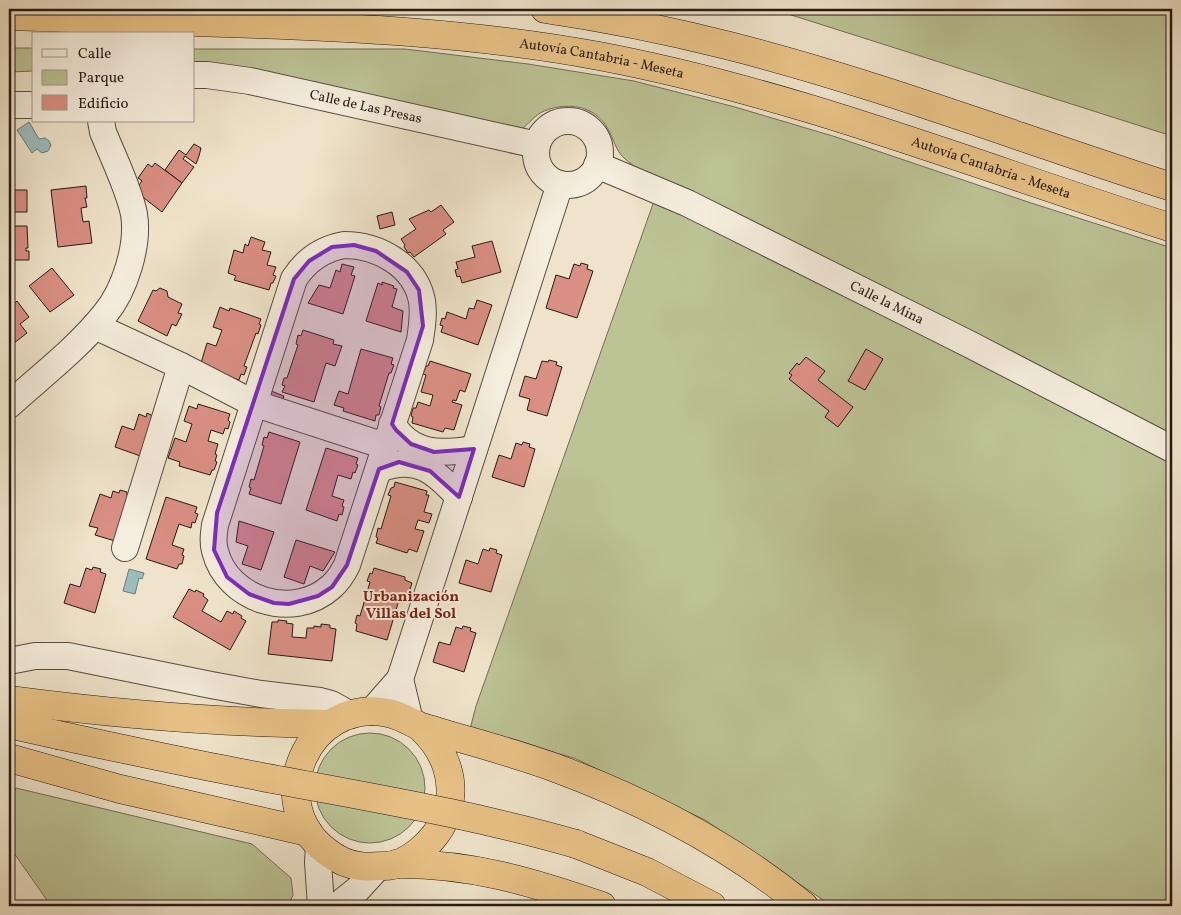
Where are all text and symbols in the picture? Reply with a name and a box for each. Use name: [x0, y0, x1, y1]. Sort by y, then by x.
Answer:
legend: [32, 32, 195, 122]
street label: Autovía Cantabria - Meseta: [518, 34, 686, 84]
text: Calle: [78, 44, 111, 65]
text: Parque: [78, 68, 124, 89]
street label: Calle de Las Presas: [308, 85, 424, 129]
text: Edificio: [78, 94, 129, 115]
street label: Autovía Cantabria - Meseta: [909, 132, 1073, 204]
street label: Calle la Mina: [846, 276, 927, 329]
district label: Urbanización Villas del Sol: [363, 587, 459, 625]

